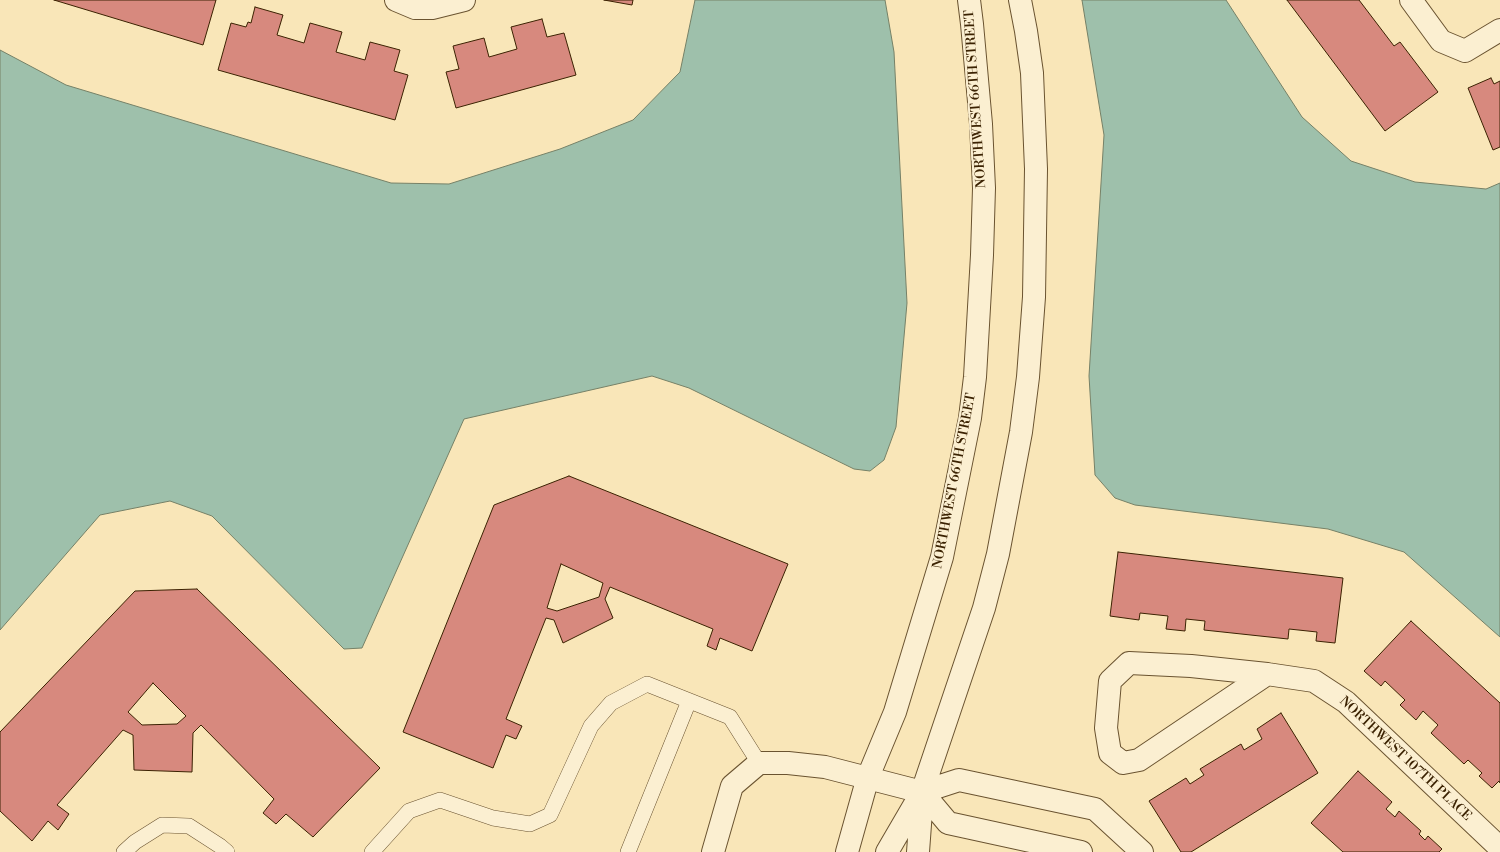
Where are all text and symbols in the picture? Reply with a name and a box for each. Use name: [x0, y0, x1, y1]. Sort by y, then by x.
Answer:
street label: NORTHWEST 66TH STREET: [962, 9, 990, 189]
street label: NORTHWEST 66TH STREET: [930, 392, 980, 570]
street label: NORTHWEST 107TH PLACE: [1336, 694, 1474, 824]

